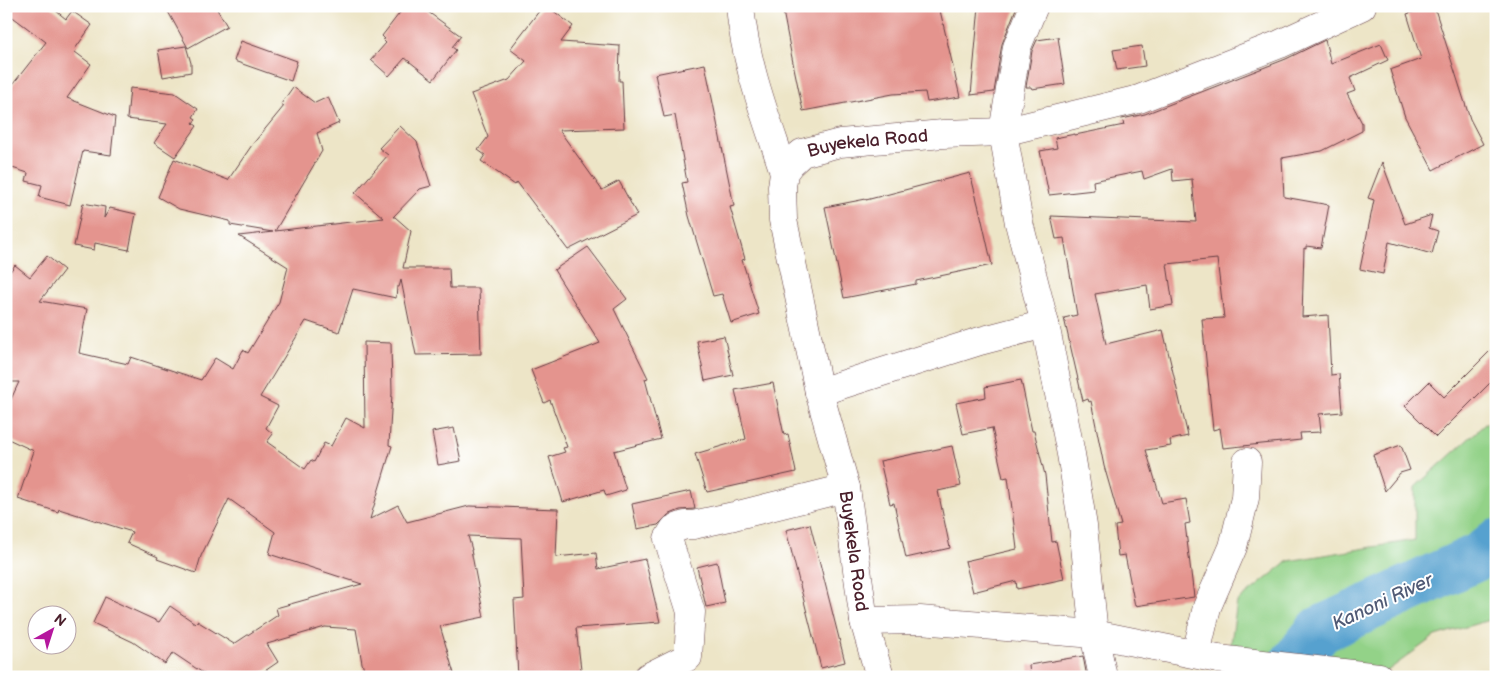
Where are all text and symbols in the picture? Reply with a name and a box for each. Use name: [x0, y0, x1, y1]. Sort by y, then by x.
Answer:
street label: Buyekela Road: [805, 125, 929, 162]
street label: Buyekela Road: [835, 489, 872, 613]
water label: Kanoni River: [1329, 569, 1438, 636]
north arrow: [28, 606, 78, 656]
text: N: [50, 610, 69, 630]

